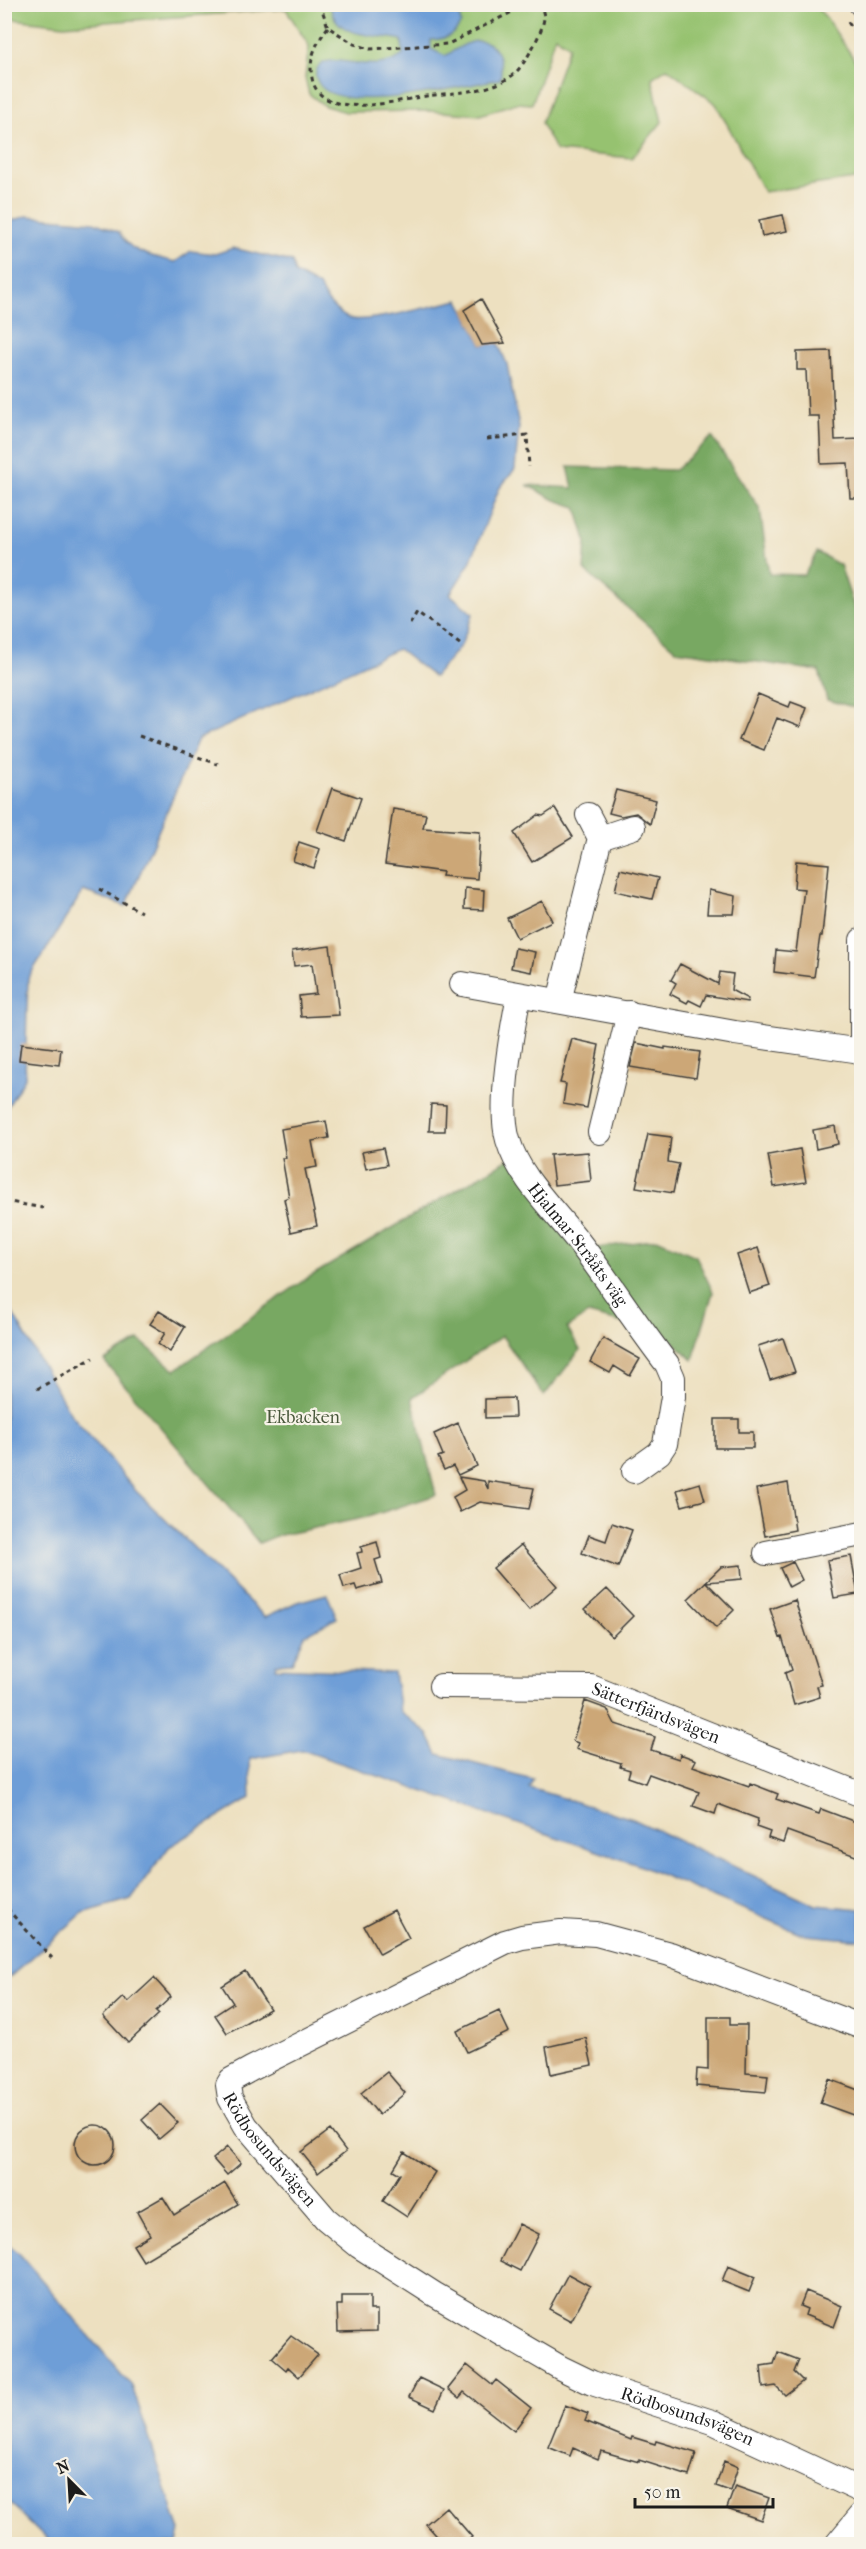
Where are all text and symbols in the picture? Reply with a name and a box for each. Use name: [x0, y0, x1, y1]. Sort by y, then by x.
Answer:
street label: Hjalmar Strååts väg: [523, 1179, 632, 1311]
park label: Ekbacken: [266, 1407, 341, 1428]
street label: Sätterfjärdsvägen: [589, 1678, 723, 1749]
street label: Rödbosundsvägen: [218, 2089, 321, 2212]
street label: Rödbosundsvägen: [618, 2383, 758, 2451]
north arrow: [39, 2450, 99, 2510]
text: N: [54, 2455, 73, 2478]
scale bar: [635, 2471, 773, 2509]
text: 50 m: [644, 2482, 681, 2503]

